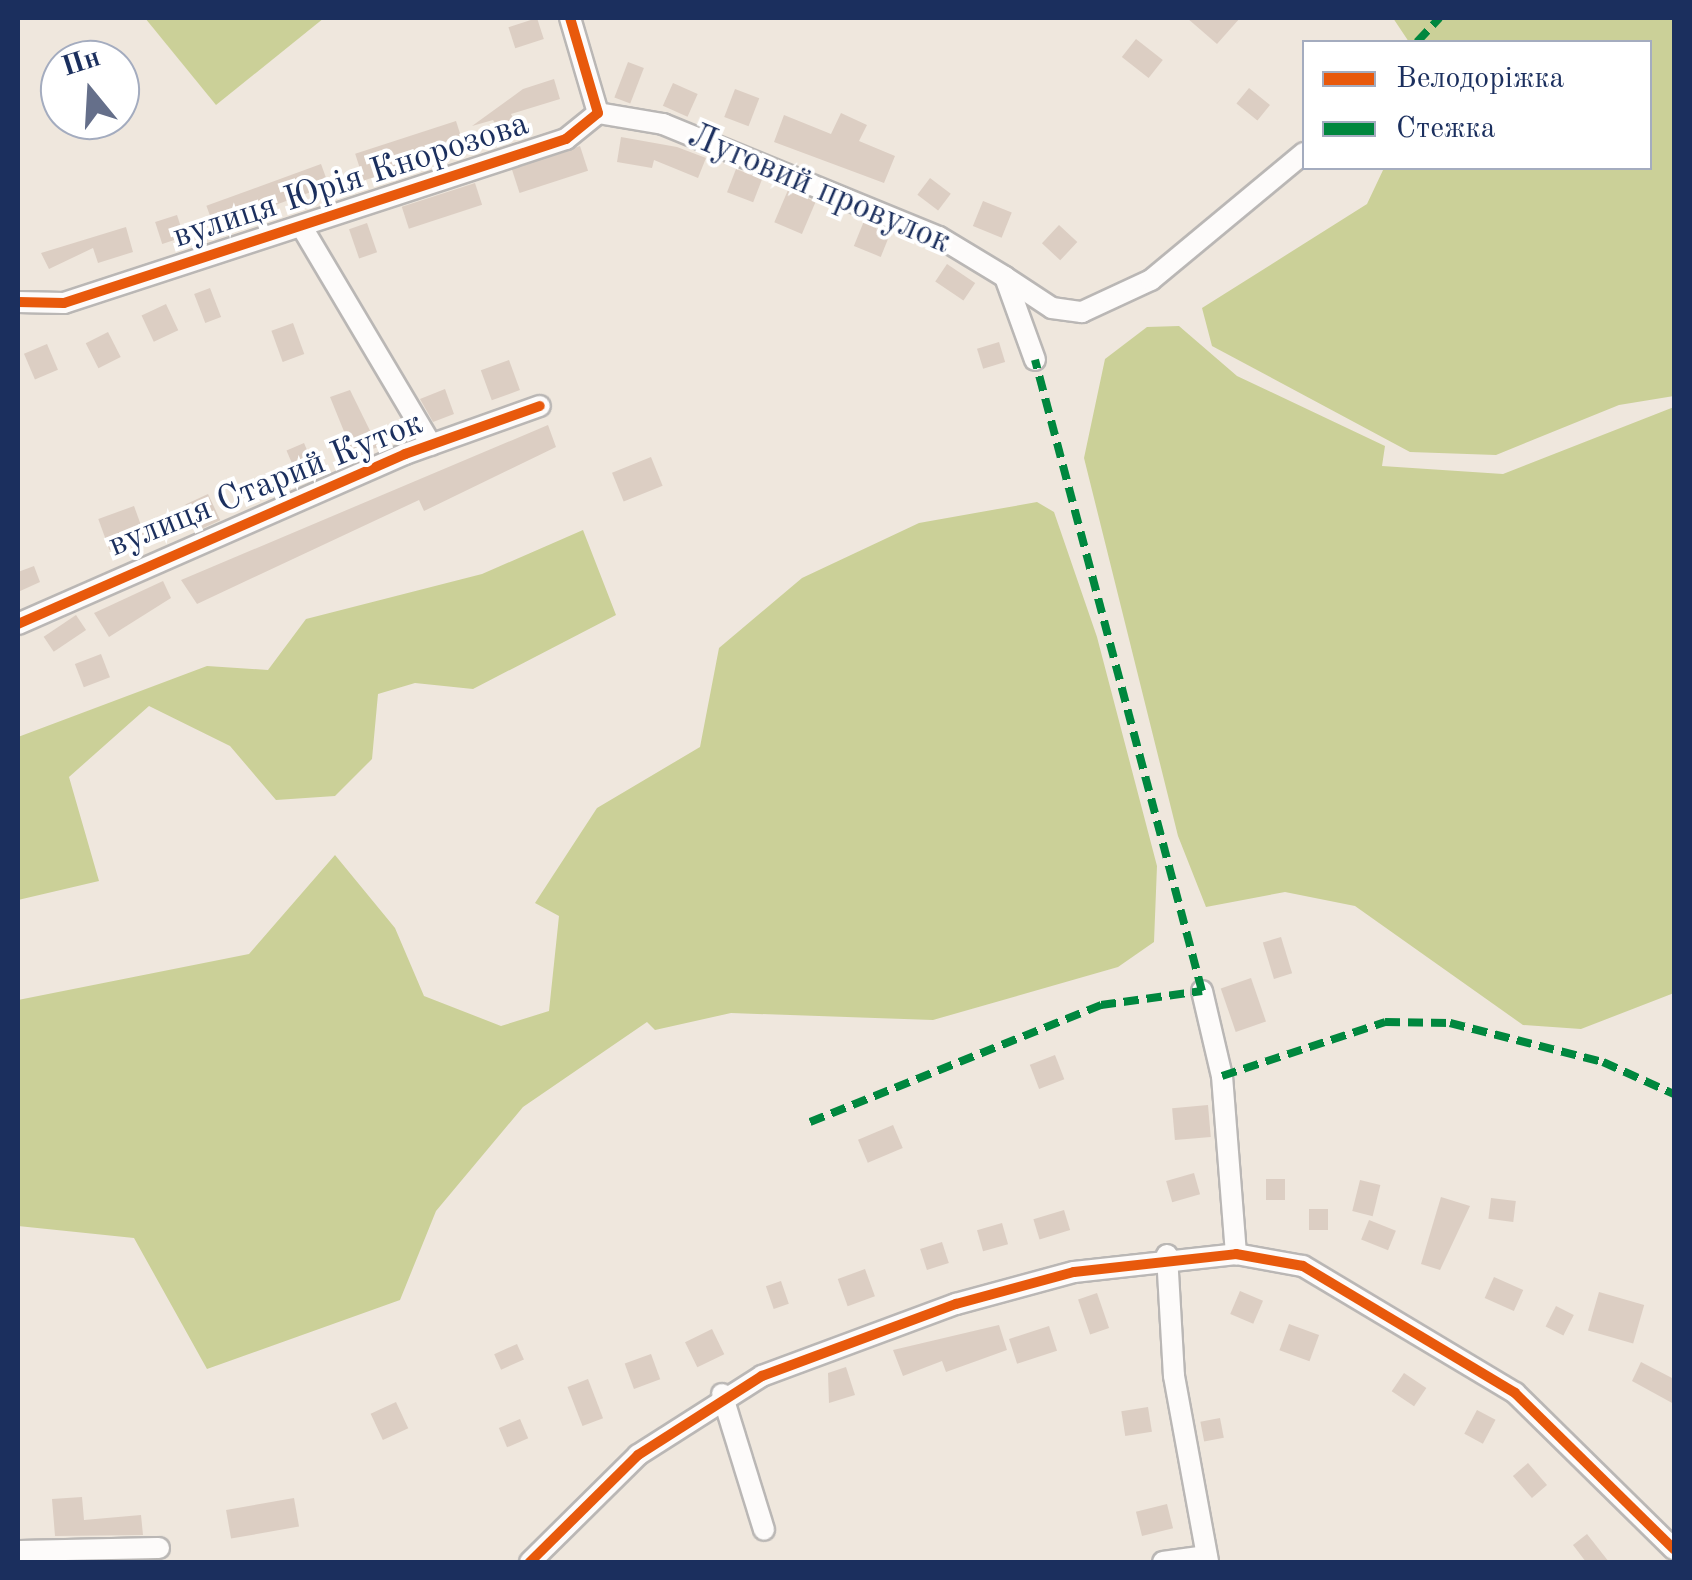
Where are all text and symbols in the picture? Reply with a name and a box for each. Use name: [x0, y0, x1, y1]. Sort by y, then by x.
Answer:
north arrow: [40, 40, 140, 140]
legend: [1302, 40, 1652, 170]
text: Пн: [59, 44, 104, 83]
text: Велодоріжка: [1396, 64, 1564, 94]
street label: вулиця Юрія Кнорозова: [168, 104, 534, 258]
text: Стежка: [1396, 114, 1495, 144]
street label: Луговий провулок: [681, 116, 957, 264]
street label: вулиця Старий Куток: [103, 403, 429, 567]

